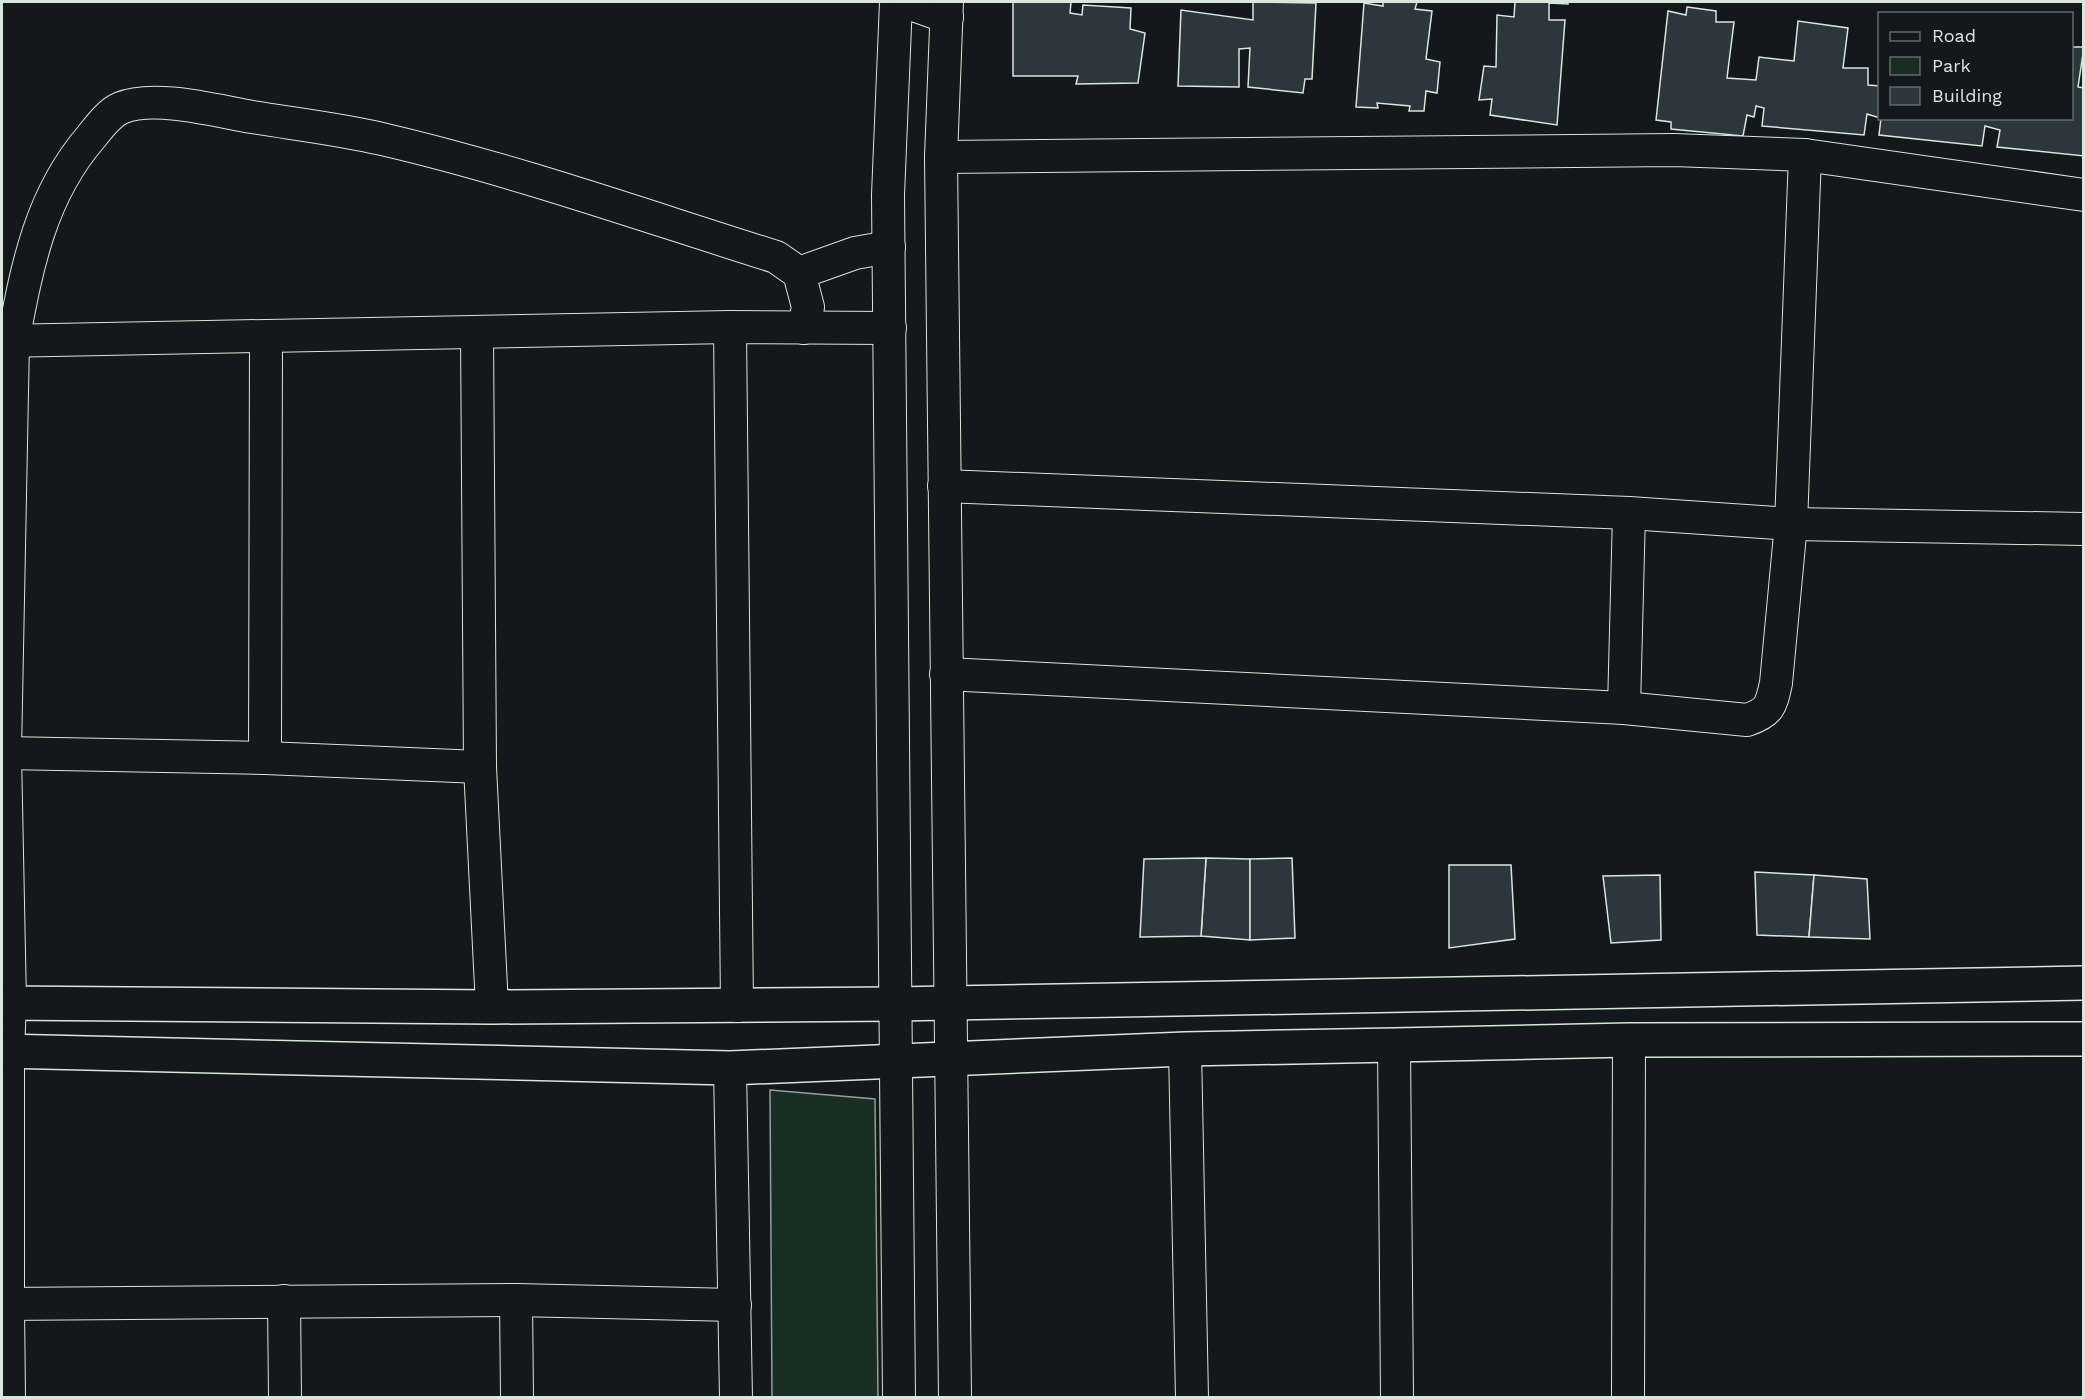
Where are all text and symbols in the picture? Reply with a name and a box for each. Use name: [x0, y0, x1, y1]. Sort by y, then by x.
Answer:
legend: [1878, 12, 2073, 120]
text: Road: [1932, 25, 1976, 46]
text: Park: [1932, 55, 1971, 76]
text: Building: [1932, 85, 2002, 106]

